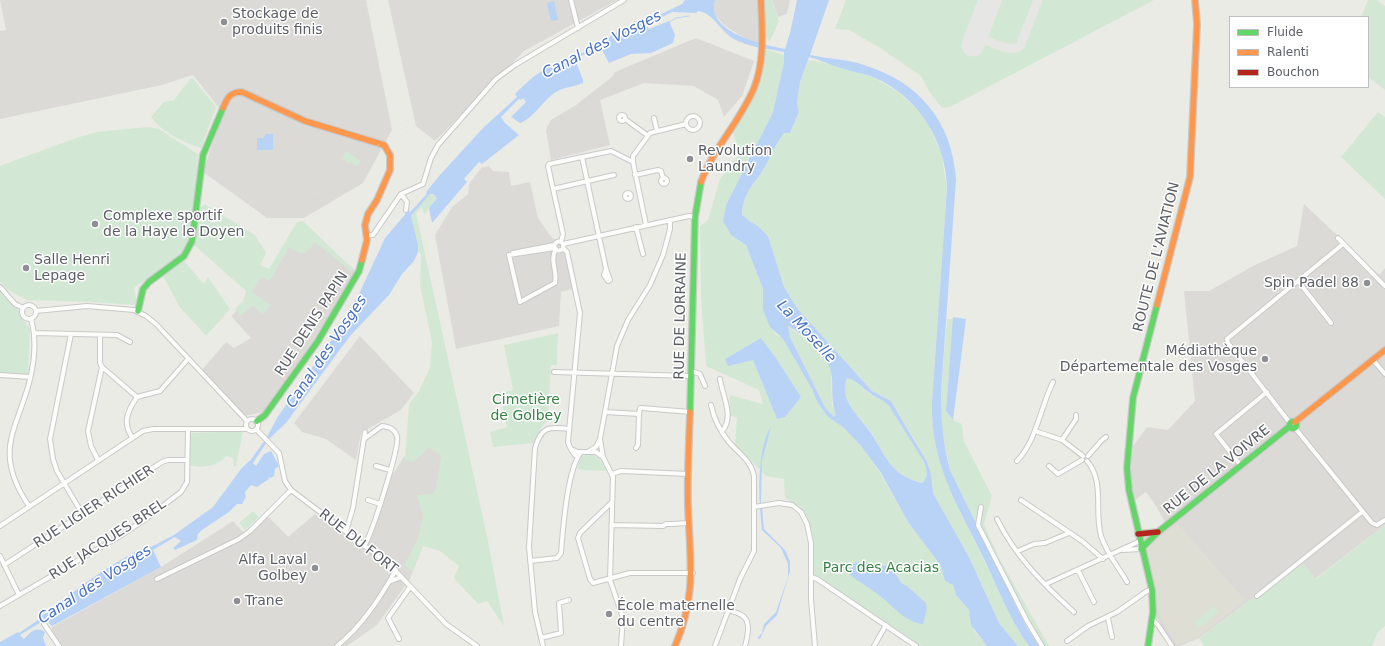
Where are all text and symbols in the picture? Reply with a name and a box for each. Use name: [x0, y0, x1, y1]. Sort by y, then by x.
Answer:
place label: Stockage de produits finis: [232, 6, 323, 38]
water label: Canal des Vosges: [539, 7, 665, 83]
legend: [1229, 16, 1369, 88]
marker: Stockage de produits finis: [219, 17, 229, 27]
text: Fluide: [1267, 25, 1303, 39]
text: Ralenti: [1267, 45, 1309, 59]
text: Bouchon: [1267, 65, 1319, 79]
place label: Revolution Laundry: [698, 143, 772, 176]
marker: Revolution Laundry: [685, 154, 695, 164]
street label: ROUTE DE L'AVIATION: [1130, 180, 1184, 334]
place label: Complexe sportif de la Haye le Doyen: [103, 208, 244, 240]
marker: Complexe sportif de la Haye le Doyen: [90, 219, 100, 229]
place label: Salle Henri Lepage: [34, 252, 110, 284]
street label: RUE DE LORRAINE: [671, 252, 691, 380]
marker: Salle Henri Lepage: [21, 263, 31, 273]
street label: RUE DENIS PAPIN: [272, 269, 352, 379]
place label: Spin Padel 88: [1264, 275, 1359, 291]
marker: Spin Padel 88: [1362, 278, 1372, 288]
water label: Canal des Vosges: [283, 292, 371, 412]
water label: La Moselle: [772, 297, 840, 367]
place label: Médiathèque Départementale des Vosges: [1060, 343, 1257, 376]
marker: Médiathèque Départementale des Vosges: [1260, 354, 1270, 364]
park label: Cimetière de Golbey: [490, 392, 562, 424]
street label: RUE DE LA VOIVRE: [1160, 422, 1274, 518]
street label: RUE LIGIER RICHIER: [31, 462, 157, 552]
street label: RUE JACQUES BREL: [47, 496, 169, 584]
street label: RUE DU FORT: [315, 506, 401, 578]
water label: Canal des Vosges: [35, 542, 155, 628]
place label: Alfa Laval Golbey: [238, 552, 307, 584]
park label: Parc des Acacias: [823, 560, 939, 576]
marker: Alfa Laval Golbey: [310, 563, 320, 573]
place label: Trane: [245, 593, 283, 609]
marker: Trane: [232, 596, 242, 606]
place label: École maternelle du centre: [617, 598, 735, 630]
marker: École maternelle du centre: [604, 609, 614, 619]

